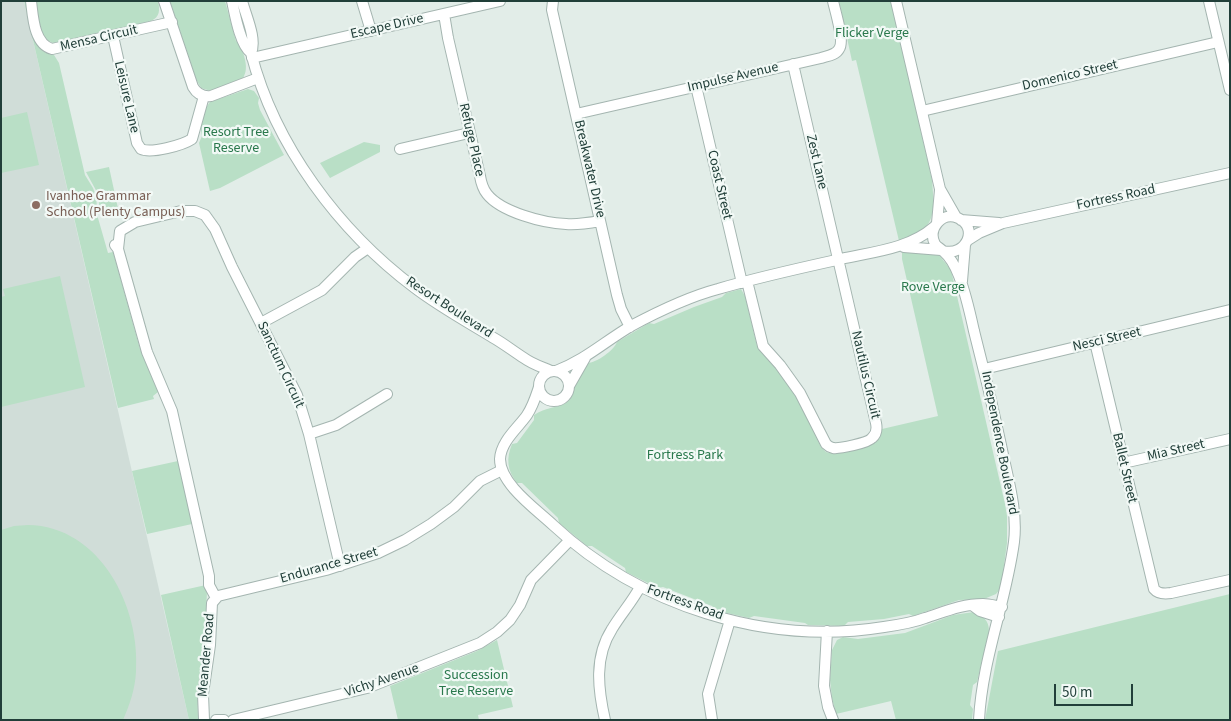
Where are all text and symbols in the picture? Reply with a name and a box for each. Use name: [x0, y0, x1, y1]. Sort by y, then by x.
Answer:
street label: Escape Drive: [349, 10, 425, 44]
street label: Mensa Circuit: [59, 22, 139, 56]
park label: Flicker Verge: [835, 26, 909, 42]
street label: Domenico Street: [1021, 57, 1119, 95]
street label: Leisure Lane: [110, 59, 142, 135]
street label: Impulse Avenue: [686, 59, 780, 97]
street label: Refuge Place: [454, 102, 488, 178]
street label: Breakwater Drive: [570, 118, 608, 220]
park label: Resort Tree Reserve: [203, 125, 269, 158]
street label: Zest Lane: [802, 133, 830, 191]
street label: Coast Street: [703, 149, 735, 221]
street label: Fortress Road: [1075, 181, 1157, 215]
place label: Ivanhoe Grammar School (Plenty Campus): [46, 189, 186, 222]
marker: Ivanhoe Grammar School (Plenty Campus): [30, 199, 42, 211]
street label: Resort Boulevard: [402, 274, 496, 342]
park label: Rove Verge: [901, 280, 965, 296]
street label: Sanctum Circuit: [253, 319, 307, 411]
street label: Nesci Street: [1071, 324, 1143, 356]
street label: Nautilus Circuit: [847, 329, 883, 421]
street label: Independence Boulevard: [977, 370, 1021, 516]
street label: Ballet Street: [1108, 431, 1140, 505]
street label: Mia Street: [1146, 436, 1206, 466]
park label: Fortress Park: [647, 448, 723, 464]
street label: Endurance Street: [278, 544, 380, 588]
street label: Fortress Road: [644, 581, 726, 625]
street label: Meander Road: [195, 612, 219, 698]
street label: Vichy Avenue: [343, 661, 421, 701]
park label: Succession Tree Reserve: [439, 668, 513, 700]
scale bar: [1056, 674, 1135, 706]
text: 50 m: [1062, 682, 1092, 703]

